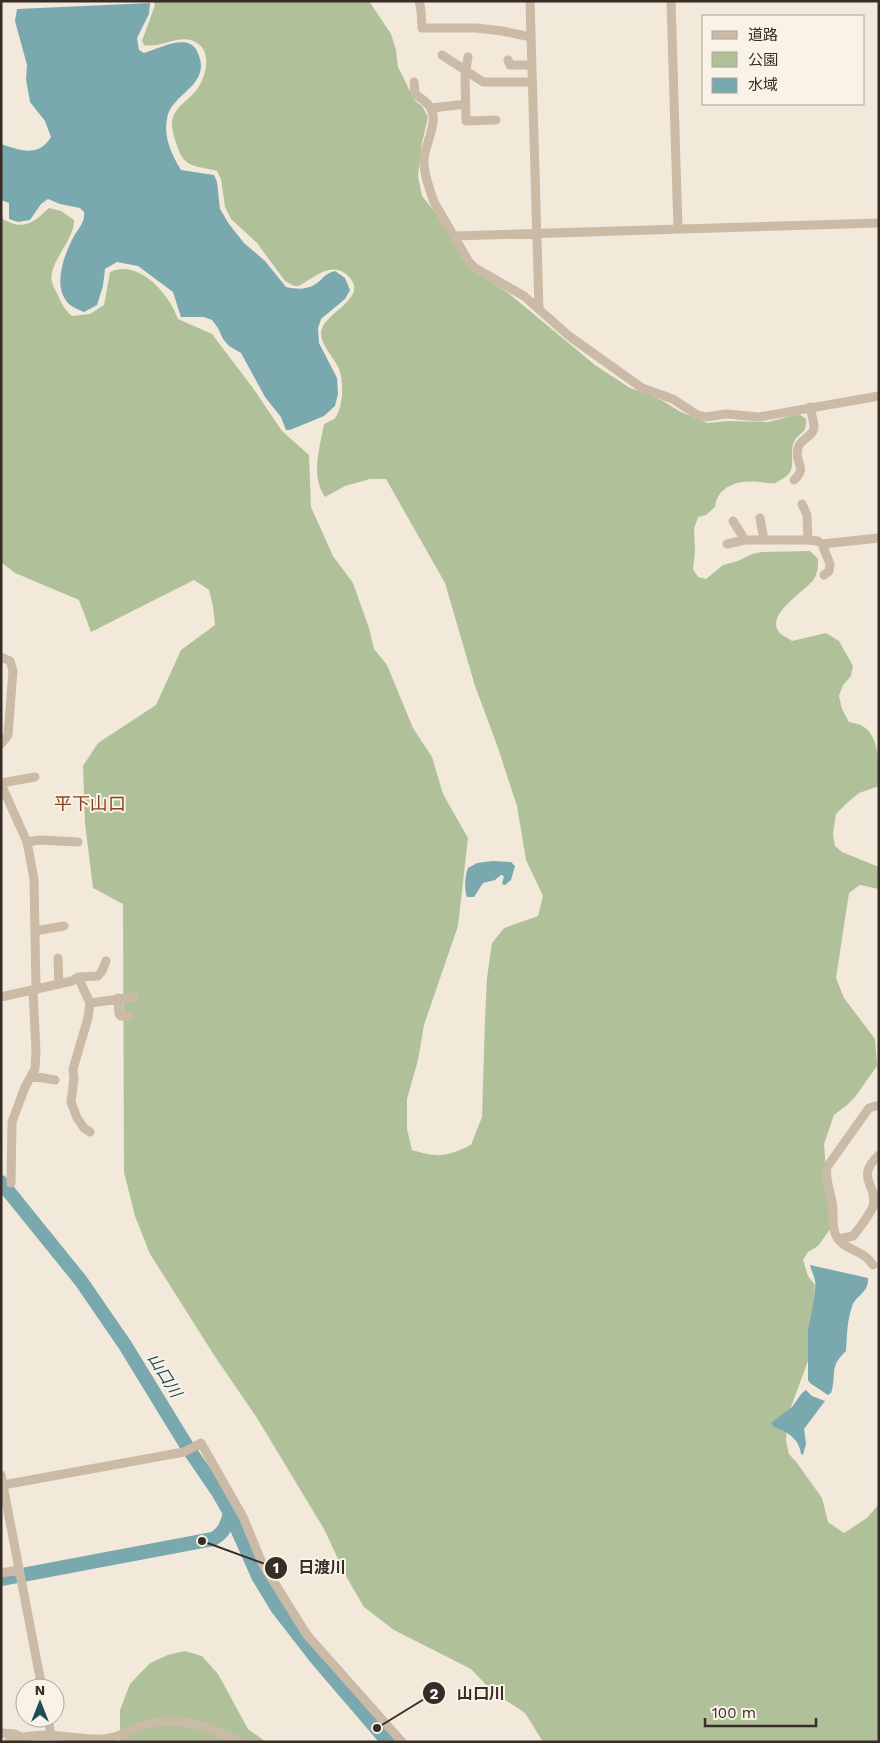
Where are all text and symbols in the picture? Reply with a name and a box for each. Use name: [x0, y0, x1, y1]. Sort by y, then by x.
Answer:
legend: [702, 15, 865, 105]
text: 道路: [748, 26, 778, 44]
text: 公園: [748, 51, 778, 69]
text: 水域: [748, 76, 778, 94]
district label: 平下山口: [54, 793, 126, 814]
water label: 山口川: [144, 1350, 186, 1402]
callout: 日渡川: [263, 1552, 356, 1583]
text: 日渡川: [298, 1558, 346, 1577]
text: 1: [273, 1559, 279, 1577]
north arrow: [15, 1678, 65, 1728]
callout: 山口川: [422, 1678, 515, 1709]
text: N: [35, 1682, 45, 1698]
text: 山口川: [457, 1684, 505, 1703]
text: 2: [430, 1685, 439, 1703]
scale bar: [705, 1696, 816, 1728]
text: 100 m: [712, 1704, 756, 1722]

